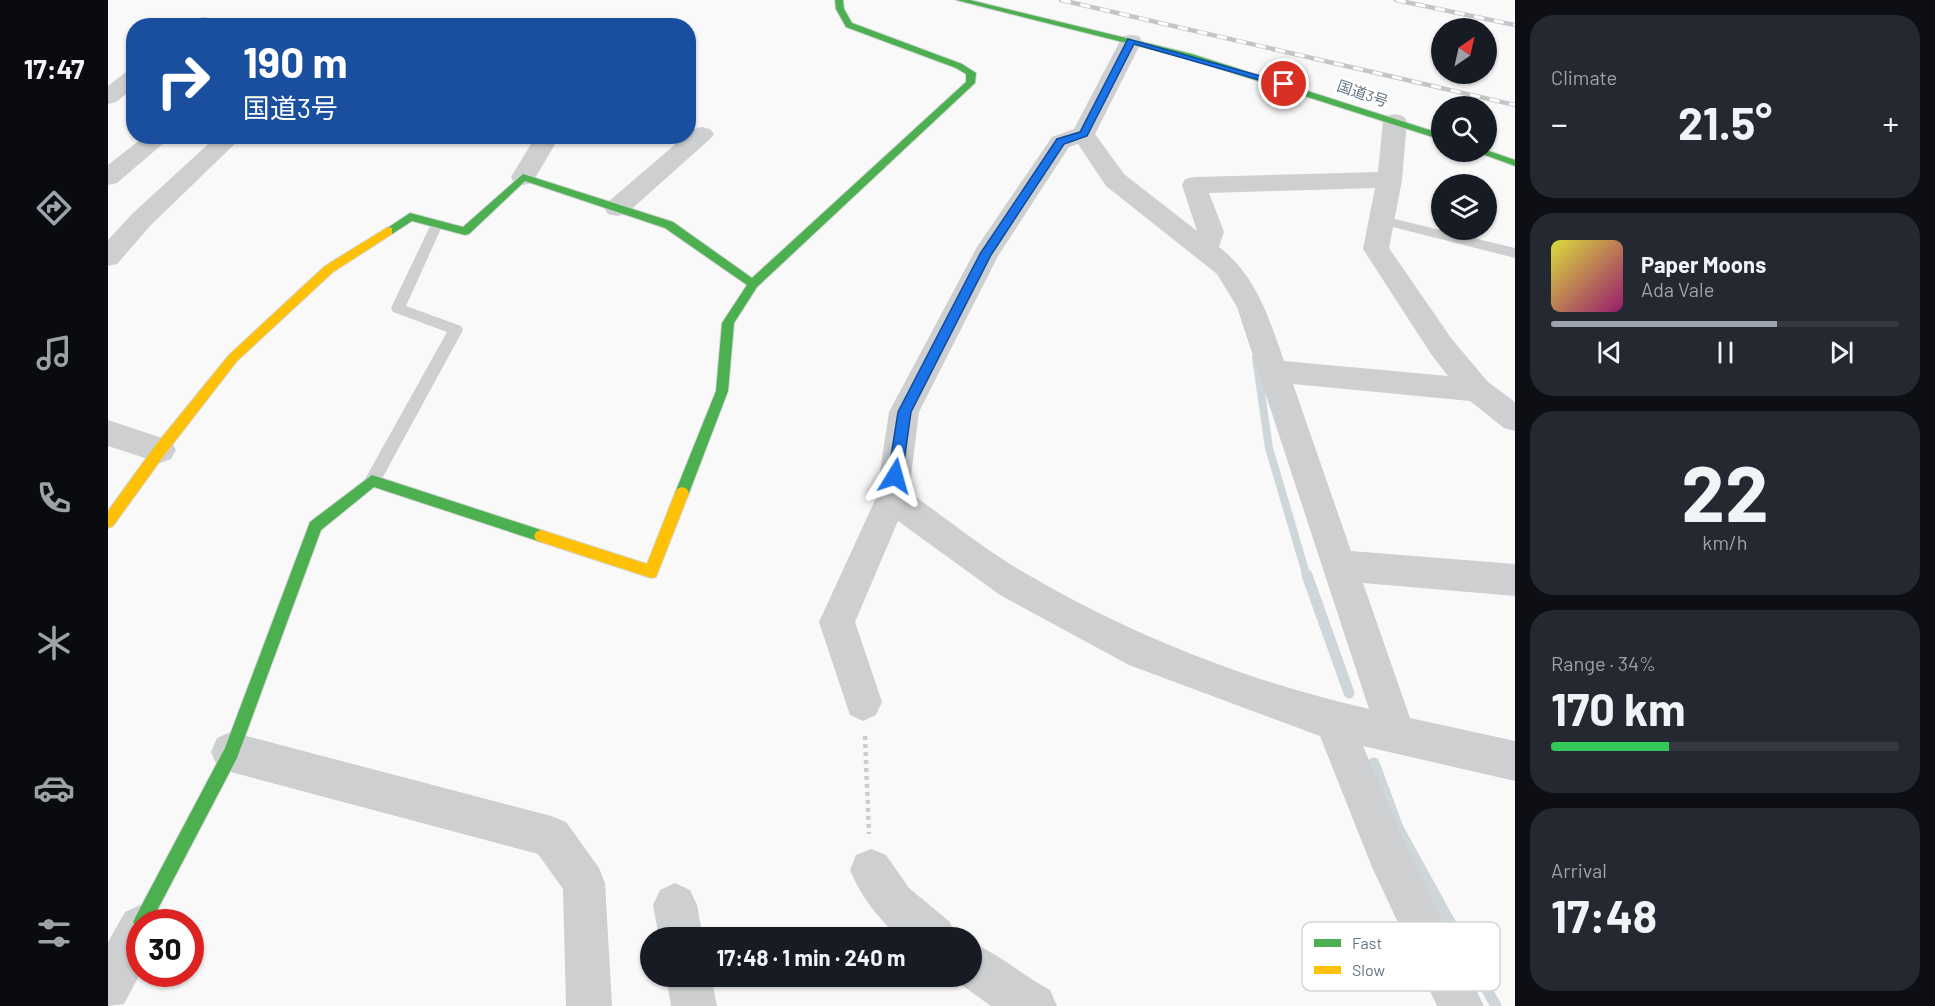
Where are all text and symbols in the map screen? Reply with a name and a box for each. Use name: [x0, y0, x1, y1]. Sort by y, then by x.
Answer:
north arrow: [1431, 18, 1497, 84]
map controls: [1431, 18, 1497, 240]
text: 190 m: [243, 36, 348, 86]
icon: right: [144, 42, 222, 120]
text: 17:47: [24, 52, 84, 84]
pin: [1258, 58, 1309, 109]
text: Climate: [1551, 65, 1617, 89]
icon: arrive: [1267, 67, 1300, 100]
street label: 国道3号: [1335, 76, 1391, 110]
text: 国道3号: [243, 91, 338, 123]
text: 21.5°: [1678, 95, 1772, 149]
button: search: [1431, 96, 1497, 162]
text: −: [1551, 103, 1568, 143]
text: +: [1883, 103, 1899, 143]
button: layers: [1431, 174, 1497, 240]
icon: directions: [33, 187, 75, 229]
text: Paper Moons: [1641, 251, 1766, 277]
text: Ada Vale: [1641, 277, 1714, 301]
icon: music: [33, 332, 75, 374]
icon: previous: [1593, 336, 1626, 369]
icon: pause: [1709, 336, 1742, 369]
icon: next: [1825, 336, 1858, 369]
position arrow: [863, 444, 927, 508]
text: 22: [1681, 444, 1769, 538]
icon: phone: [33, 477, 75, 519]
text: km/h: [1702, 530, 1748, 554]
icon: climate: [33, 622, 75, 664]
text: Range · 34%: [1551, 651, 1656, 675]
text: 170 km: [1551, 681, 1685, 735]
icon: car: [33, 767, 75, 809]
text: Arrival: [1551, 858, 1607, 882]
text: 17:48: [1551, 888, 1657, 942]
speed limit sign: 30: [126, 909, 204, 987]
icon: filters: [33, 912, 75, 954]
legend: [1302, 922, 1500, 991]
text: Fast: [1352, 933, 1382, 952]
text: 17:48 · 1 min · 240 m: [716, 944, 906, 970]
text: Slow: [1352, 960, 1385, 979]

